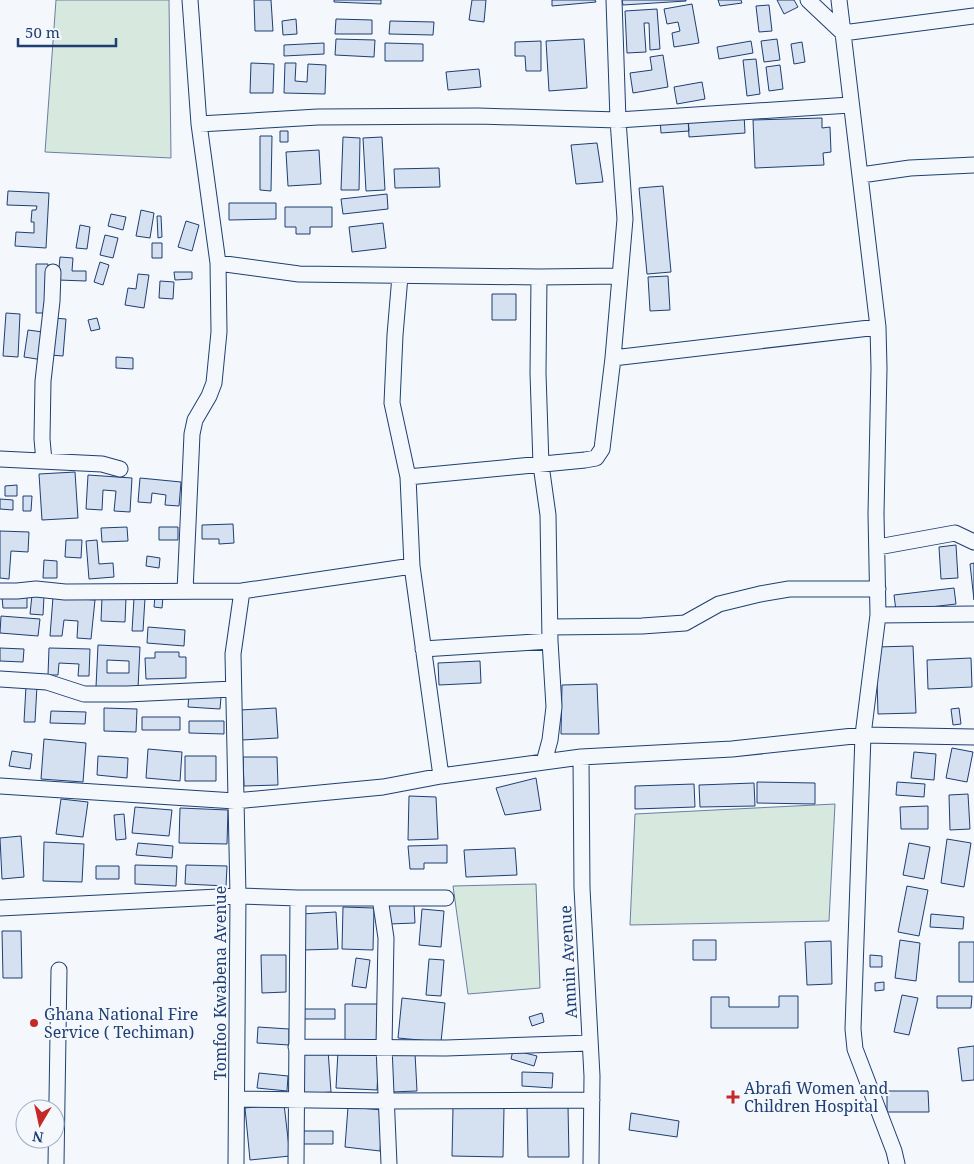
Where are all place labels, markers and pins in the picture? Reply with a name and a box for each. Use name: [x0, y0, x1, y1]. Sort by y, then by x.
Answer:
place label: Ghana National Fire Service ( Techiman): [44, 1003, 198, 1043]
marker: Ghana National Fire Service ( Techiman): [28, 1017, 40, 1029]
place label: Abrafi Women and Children Hospital: [744, 1077, 889, 1117]
marker: Abrafi Women and Children Hospital: [726, 1090, 740, 1104]

